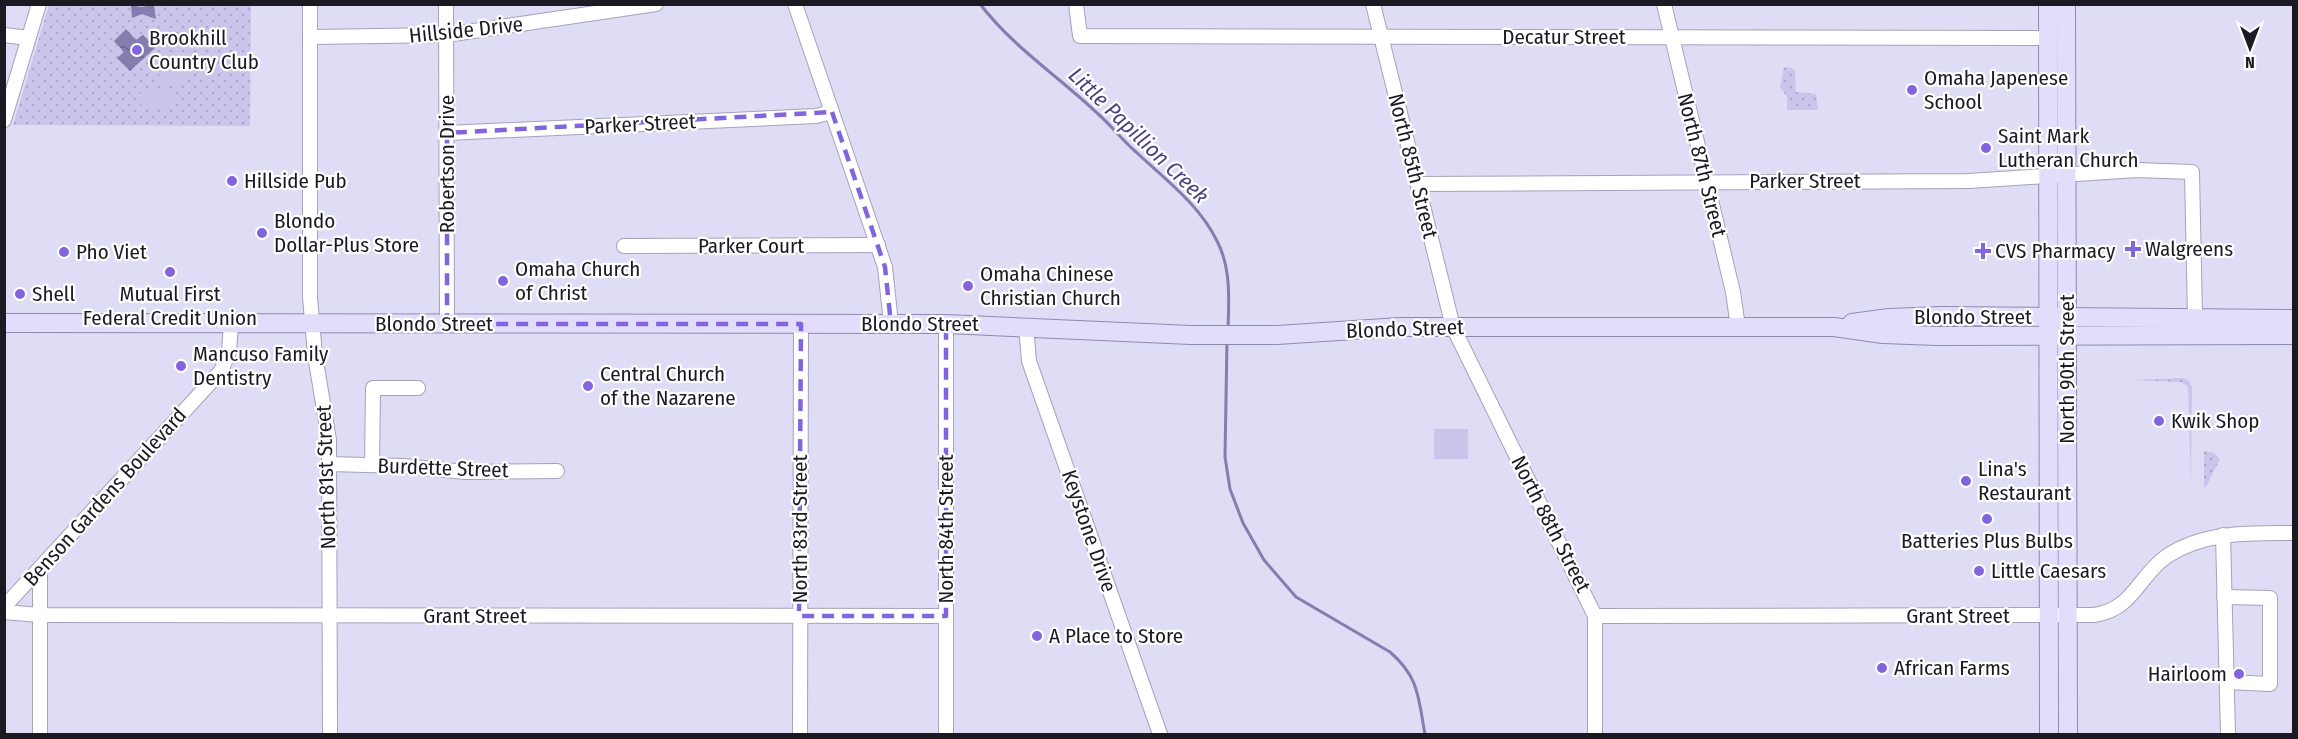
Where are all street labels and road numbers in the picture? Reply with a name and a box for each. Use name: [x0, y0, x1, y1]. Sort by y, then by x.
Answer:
street label: Hillside Drive: [408, 11, 524, 49]
street label: Decatur Street: [1502, 24, 1626, 50]
street label: North 87th Street: [1672, 90, 1732, 240]
street label: North 85th Street: [1382, 91, 1444, 241]
street label: Robertson Drive: [434, 95, 460, 233]
street label: Parker Street: [584, 108, 696, 140]
street label: Parker Street: [1749, 168, 1861, 194]
street label: Parker Court: [698, 233, 804, 259]
street label: North 90th Street: [2054, 294, 2080, 444]
street label: Blondo Street: [1914, 304, 2032, 330]
street label: Blondo Street: [375, 311, 493, 337]
street label: Blondo Street: [861, 311, 979, 337]
street label: Blondo Street: [1346, 314, 1465, 344]
street label: Benson Gardens Boulevard: [18, 402, 192, 592]
street label: North 81st Street: [310, 404, 342, 550]
street label: North 88th Street: [1505, 451, 1597, 597]
street label: Burdette Street: [377, 453, 509, 483]
street label: North 84th Street: [933, 454, 959, 604]
street label: North 83rd Street: [787, 455, 813, 603]
street label: Keystone Drive: [1056, 466, 1122, 596]
street label: Grant Street: [423, 603, 527, 629]
street label: Grant Street: [1906, 603, 2010, 629]

